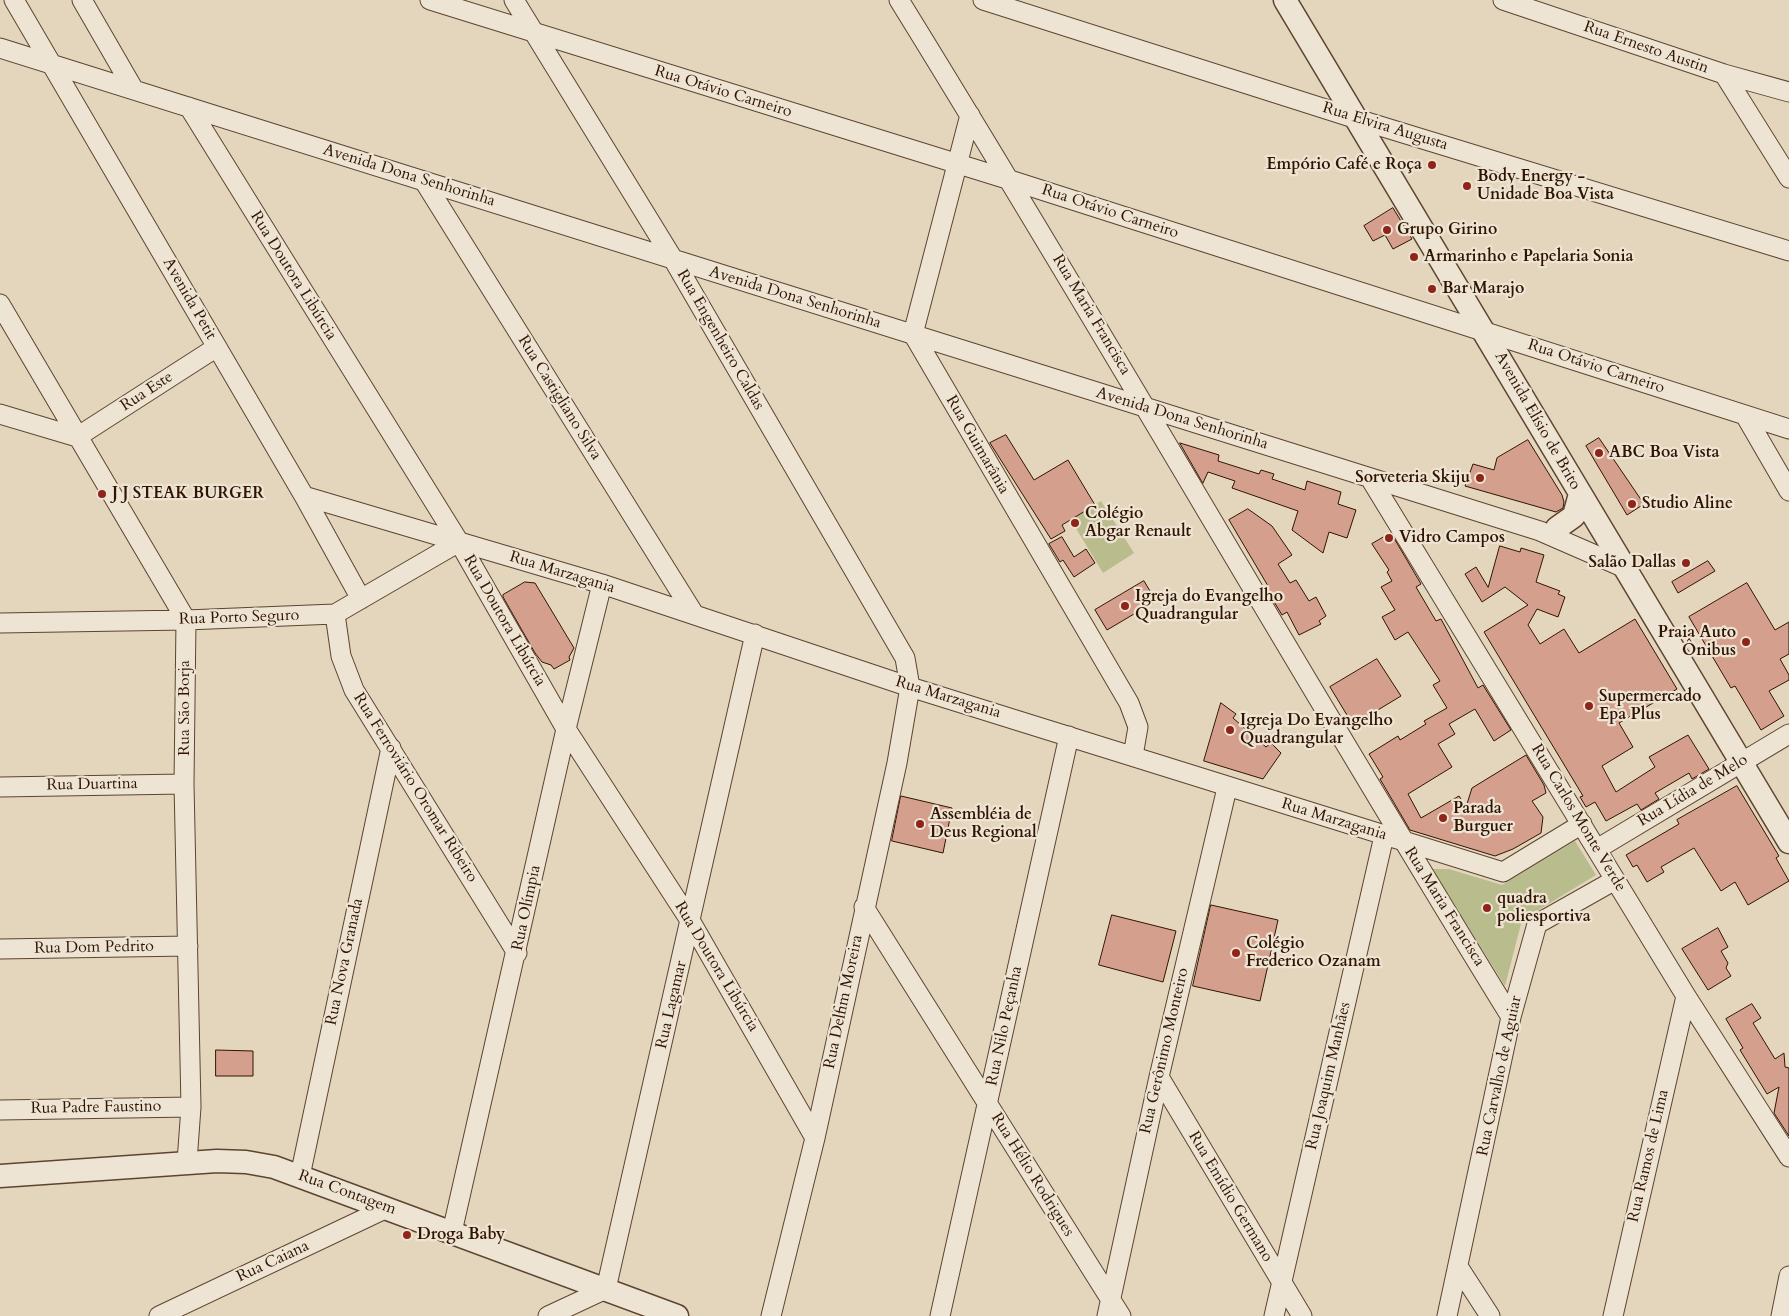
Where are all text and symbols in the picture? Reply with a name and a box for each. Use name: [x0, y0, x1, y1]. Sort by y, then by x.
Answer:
street label: Rua Ernesto Austin: [1581, 18, 1711, 78]
street label: Rua Otávio Carneiro: [652, 62, 794, 122]
street label: Rua Elvira Augusta: [1320, 99, 1450, 155]
street label: Avenida Dona Senhorinha: [321, 141, 497, 211]
place label: Empório Café e Roça: [1266, 155, 1422, 175]
marker: Empório Café e Roça: [1426, 159, 1438, 171]
place label: Body Energy - Unidade Boa Vista: [1477, 167, 1614, 205]
marker: Body Energy - Unidade Boa Vista: [1461, 180, 1473, 192]
street label: Rua Otávio Carneiro: [1039, 181, 1181, 243]
street label: Rua Doutora Libúrcia: [246, 208, 340, 344]
place label: Grupo Girino: [1397, 220, 1497, 240]
marker: Grupo Girino: [1381, 224, 1393, 236]
place label: Armarinho e Papelaria Sonia: [1424, 247, 1633, 267]
street label: Rua Maria Francisca: [1048, 251, 1134, 379]
marker: Armarinho e Papelaria Sonia: [1408, 251, 1420, 263]
street label: Avenida Petit: [158, 255, 220, 343]
street label: Avenida Dona Senhorinha: [707, 263, 883, 333]
street label: Rua Engenheiro Caldas: [672, 266, 768, 414]
place label: Bar Marajo: [1442, 279, 1524, 299]
marker: Bar Marajo: [1426, 283, 1438, 295]
street label: Rua Castigliano Silva: [513, 332, 605, 464]
street label: Rua Otávio Carneiro: [1525, 336, 1667, 398]
street label: Avenida Elísio de Brito: [1490, 349, 1584, 493]
street label: Rua Este: [117, 368, 177, 416]
street label: Avenida Dona Senhorinha: [1094, 384, 1270, 454]
street label: Rua Guimarânia: [941, 392, 1013, 498]
place label: ABC Boa Vista: [1609, 443, 1719, 463]
marker: ABC Boa Vista: [1593, 447, 1605, 459]
place label: Sorveteria Skiju: [1355, 468, 1470, 488]
marker: Sorveteria Skiju: [1474, 472, 1486, 484]
place label: J J STEAK BURGER: [112, 484, 264, 504]
marker: J J STEAK BURGER: [96, 488, 108, 500]
place label: Studio Aline: [1642, 494, 1733, 514]
marker: Studio Aline: [1626, 498, 1638, 510]
place label: Colégio Abgar Renault: [1085, 504, 1191, 542]
marker: Colégio Abgar Renault: [1069, 517, 1081, 529]
place label: Vidro Campos: [1399, 528, 1505, 548]
marker: Vidro Campos: [1383, 532, 1395, 544]
street label: Rua Marzagania: [507, 548, 617, 598]
street label: Rua Doutora Libúrcia: [459, 552, 549, 690]
place label: Salão Dallas: [1588, 553, 1676, 573]
marker: Salão Dallas: [1680, 557, 1692, 569]
place label: Igreja do Evangelho Quadrangular: [1135, 587, 1283, 625]
marker: Igreja do Evangelho Quadrangular: [1119, 600, 1131, 612]
street label: Rua Porto Seguro: [178, 606, 300, 630]
place label: Praia Auto Ônibus: [1658, 623, 1736, 661]
marker: Praia Auto Ônibus: [1740, 636, 1752, 648]
street label: Rua São Borja: [175, 660, 195, 756]
street label: Rua Marzagania: [893, 673, 1003, 723]
place label: Supermercado Epa Plus: [1599, 687, 1701, 725]
street label: Rua Ferroviário Oromar Ribeiro: [349, 690, 481, 886]
marker: Supermercado Epa Plus: [1583, 700, 1595, 712]
place label: Igreja Do Evangelho Quadrangular: [1240, 711, 1393, 749]
marker: Igreja Do Evangelho Quadrangular: [1224, 724, 1236, 736]
street label: Rua Carlos Monte Verde: [1526, 741, 1630, 895]
street label: Rua Lídia de Melo: [1635, 751, 1751, 831]
street label: Rua Duartina: [46, 775, 138, 795]
street label: Rua Marzagania: [1279, 795, 1389, 845]
place label: Parada Burguer: [1453, 799, 1513, 837]
place label: Assembléia de Deus Regional: [930, 805, 1037, 843]
marker: Parada Burguer: [1437, 812, 1449, 824]
marker: Assembléia de Deus Regional: [914, 818, 926, 830]
street label: Rua Maria Francisca: [1400, 844, 1488, 970]
street label: Rua Olímpia: [509, 863, 545, 953]
place label: quadra poliesportiva: [1497, 889, 1591, 927]
street label: Rua Nova Granada: [322, 897, 368, 1027]
street label: Rua Doutora Libúrcia: [670, 898, 762, 1036]
marker: quadra poliesportiva: [1481, 902, 1493, 914]
street label: Rua Delfim Moreira: [820, 933, 868, 1071]
place label: Colégio Frederico Ozanam: [1246, 934, 1381, 972]
street label: Rua Dom Pedrito: [34, 937, 154, 959]
marker: Colégio Frederico Ozanam: [1230, 947, 1242, 959]
street label: Rua Lagamar: [653, 959, 691, 1051]
street label: Rua Nilo Peçanha: [983, 964, 1027, 1088]
street label: Rua Gerônimo Monteiro: [1137, 966, 1193, 1136]
street label: Rua Carvalho de Aguiar: [1474, 994, 1526, 1158]
street label: Rua Joaquim Manhães: [1303, 1000, 1355, 1152]
street label: Rua Ramos de Lima: [1624, 1088, 1674, 1224]
street label: Rua Padre Faustino: [30, 1097, 162, 1119]
street label: Rua Hélio Rodrigues: [986, 1110, 1078, 1240]
street label: Rua Emídio Germano: [1183, 1128, 1277, 1266]
street label: Rua Contagem: [295, 1166, 399, 1220]
place label: Droga Baby: [417, 1225, 505, 1245]
marker: Droga Baby: [401, 1229, 413, 1241]
street label: Rua Caiana: [234, 1237, 312, 1287]

